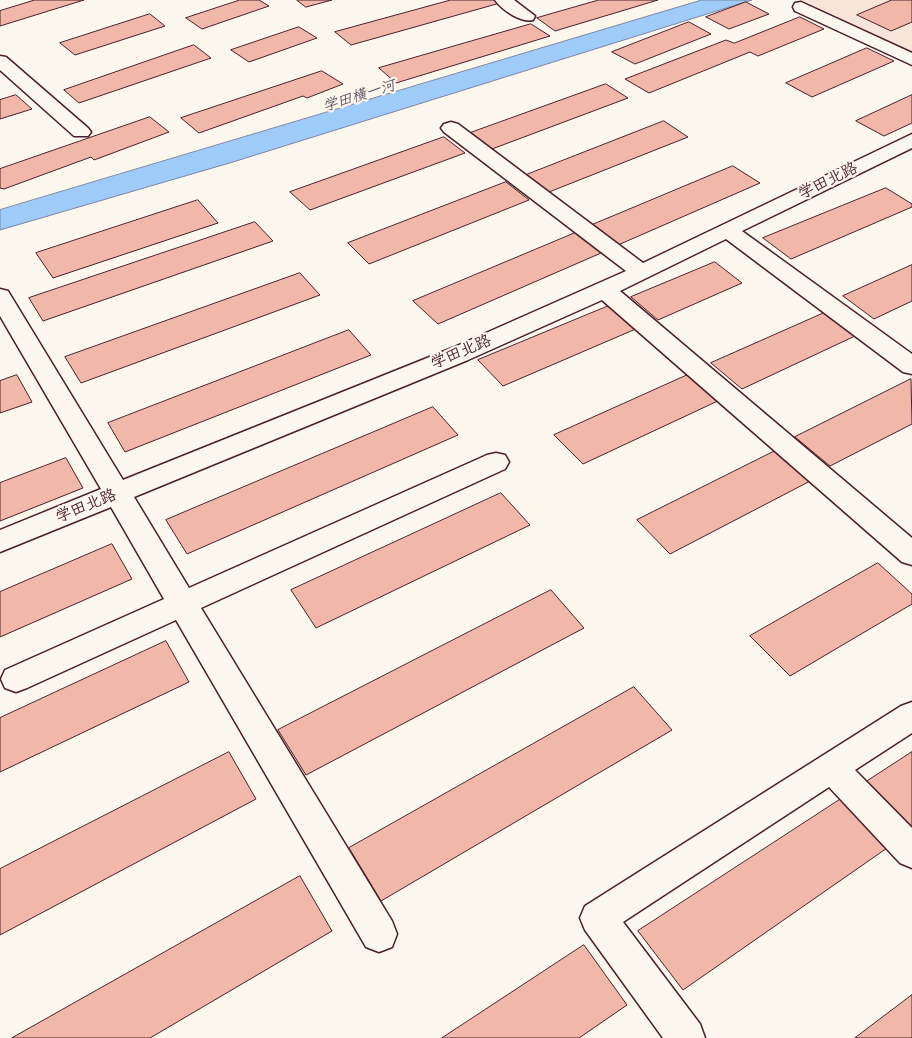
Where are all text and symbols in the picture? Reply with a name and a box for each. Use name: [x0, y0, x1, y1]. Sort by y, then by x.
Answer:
water label: 学田横一河: [321, 76, 397, 116]
street label: 学田北路: [795, 158, 861, 204]
street label: 学田北路: [428, 331, 494, 373]
street label: 学田北路: [53, 485, 119, 527]

